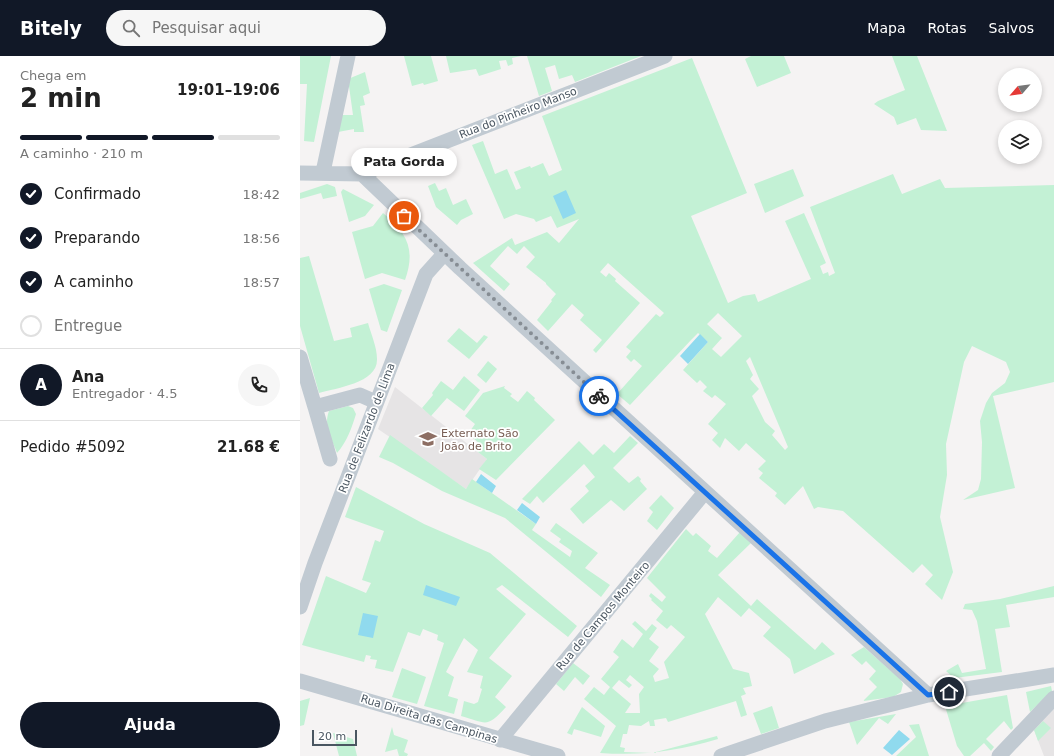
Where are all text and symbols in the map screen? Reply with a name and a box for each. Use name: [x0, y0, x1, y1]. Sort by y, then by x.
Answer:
search box: [106, 10, 386, 46]
text: Bitely: [20, 17, 82, 39]
icon: search: [120, 17, 142, 39]
text: Pesquisar aqui: [152, 19, 261, 37]
text: Mapa: [867, 20, 905, 36]
text: Rotas: [927, 20, 967, 36]
text: Salvos: [989, 20, 1034, 36]
text: Chega em: [20, 68, 86, 83]
north arrow: [998, 68, 1042, 112]
map controls: [998, 68, 1042, 164]
text: 19:01–19:06: [177, 81, 280, 99]
text: 2 min: [20, 83, 102, 113]
street label: Rua do Pinheiro Manso: [457, 84, 579, 141]
button: layers: [998, 120, 1042, 164]
text: A caminho · 210 m: [20, 146, 143, 161]
callout: Pata Gorda: [351, 148, 457, 176]
text: Pata Gorda: [363, 154, 445, 169]
icon: check: [20, 183, 42, 205]
text: Confirmado: [54, 185, 141, 203]
text: 18:42: [243, 187, 280, 202]
pin: [387, 199, 421, 233]
icon: bag: [393, 205, 415, 227]
icon: check: [20, 227, 42, 249]
text: Preparando: [54, 229, 140, 247]
text: 18:56: [243, 231, 280, 246]
icon: check: [20, 271, 42, 293]
text: A caminho: [54, 273, 133, 291]
text: 18:57: [243, 275, 280, 290]
text: Entregue: [54, 317, 122, 335]
street label: Rua de Felizardo de Lima: [336, 361, 398, 495]
button: phone: [238, 364, 280, 406]
text: Ana: [72, 368, 104, 386]
text: A: [35, 376, 47, 394]
courier: [579, 376, 619, 416]
icon: bike: [588, 385, 610, 407]
text: Entregador · 4.5: [72, 386, 177, 401]
place label: Externato São João de Brito: [440, 427, 519, 453]
school or university icon: Externato São João de Brito: [418, 429, 438, 449]
text: Pedido #5092: [20, 438, 126, 456]
text: 21.68 €: [217, 438, 280, 456]
street label: Rua de Campos Monteiro: [554, 559, 653, 673]
pin: [932, 675, 966, 709]
icon: home: [938, 681, 960, 703]
street label: Rua Direita das Campinas: [359, 692, 499, 746]
button: Ajuda: [20, 702, 280, 748]
scale bar: [312, 728, 357, 747]
text: 20 m: [318, 730, 346, 743]

